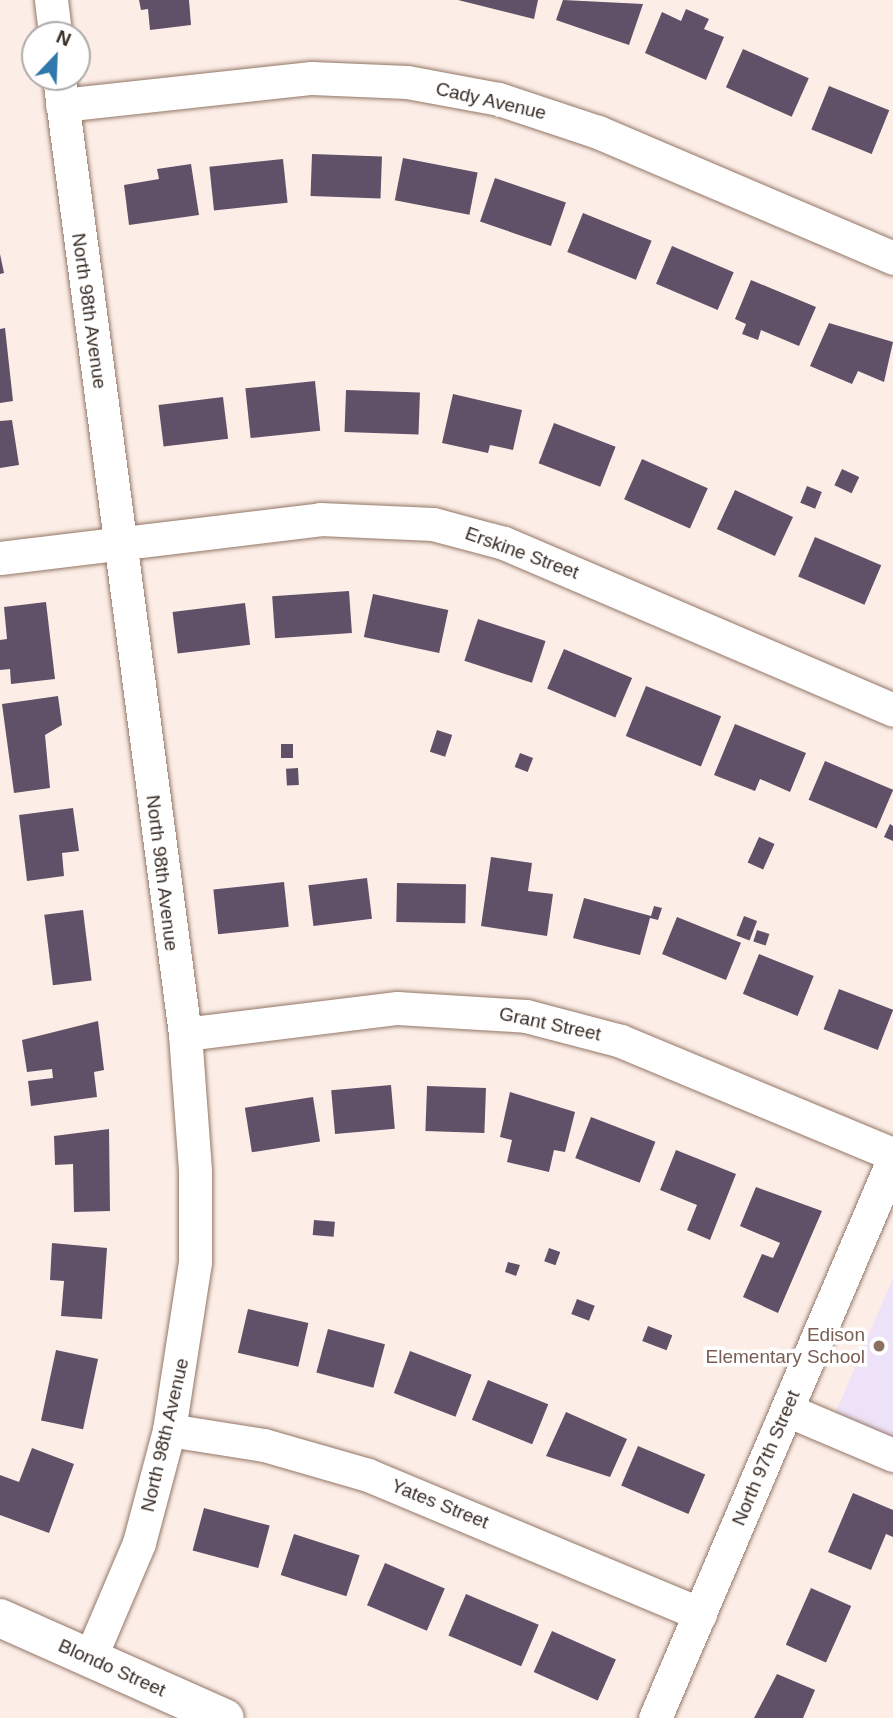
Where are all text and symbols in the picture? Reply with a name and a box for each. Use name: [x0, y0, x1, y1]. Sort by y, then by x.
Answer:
north arrow: [21, 21, 91, 91]
text: N: [53, 26, 74, 50]
street label: Cady Avenue: [433, 77, 549, 125]
street label: North 98th Avenue: [67, 231, 111, 391]
street label: Erskine Street: [462, 522, 582, 584]
street label: North 98th Avenue: [141, 793, 183, 953]
street label: Grant Street: [497, 1002, 603, 1046]
place label: Edison Elementary School: [706, 1324, 865, 1368]
marker: Edison Elementary School: [871, 1338, 887, 1354]
street label: North 98th Avenue: [136, 1355, 194, 1515]
street label: North 97th Street: [727, 1387, 805, 1529]
street label: Yates Street: [388, 1474, 492, 1534]
street label: Blondo Street: [55, 1634, 169, 1702]

